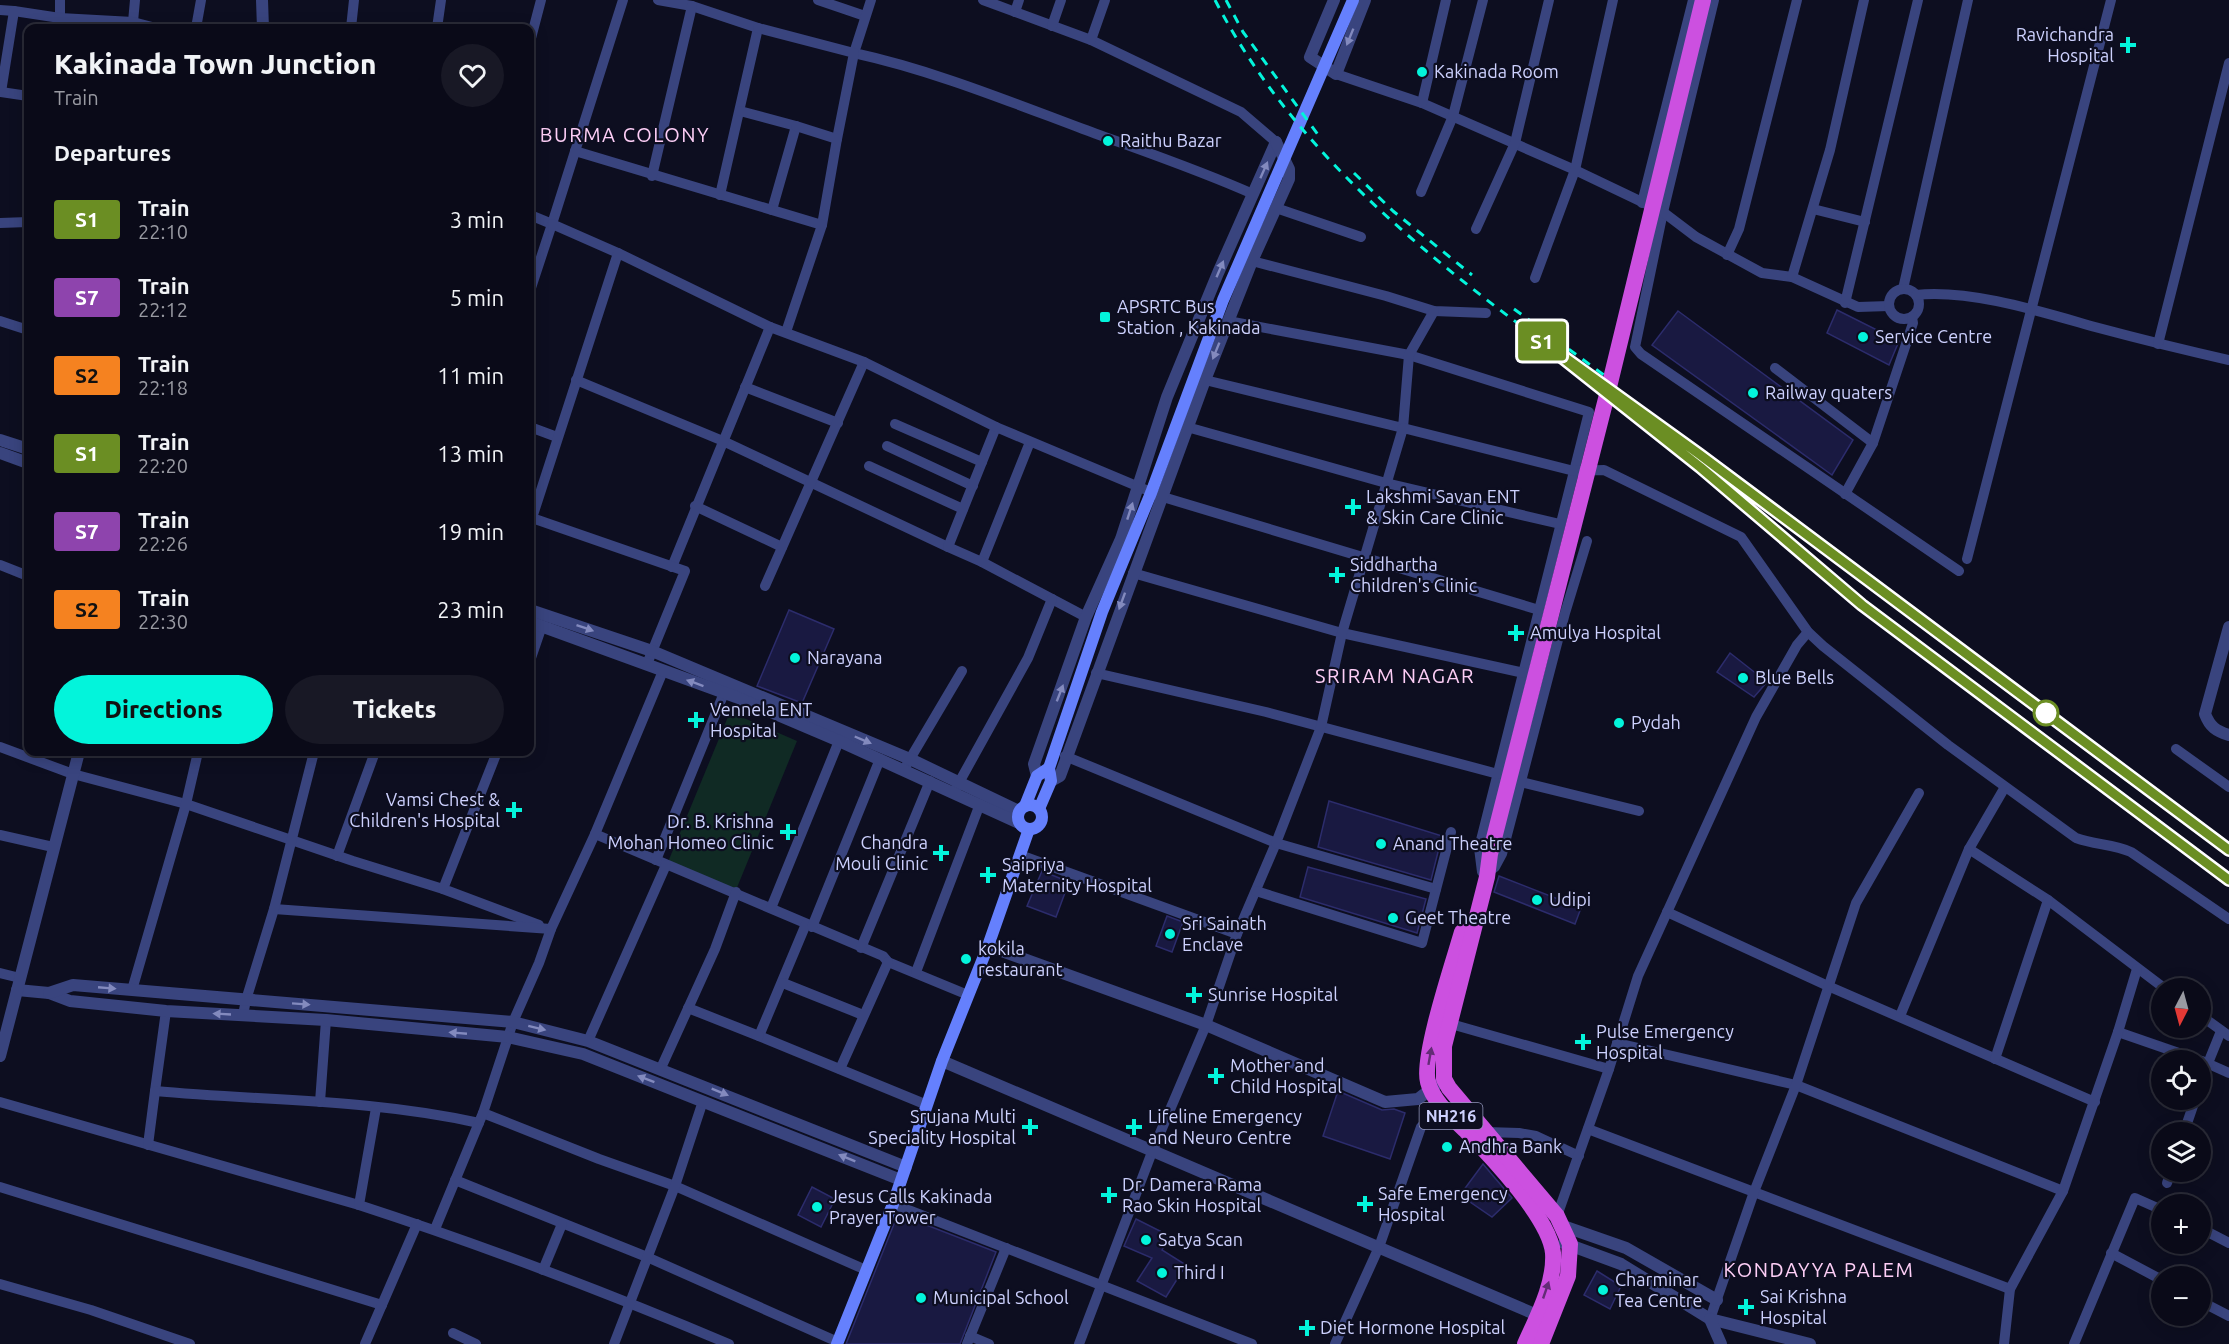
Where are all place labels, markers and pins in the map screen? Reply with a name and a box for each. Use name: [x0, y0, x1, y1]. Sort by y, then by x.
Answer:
place label: Ravichandra Hospital: [2016, 24, 2114, 65]
marker: Ravichandra Hospital: [2119, 36, 2137, 54]
place label: Kakinada Room: [1434, 61, 1559, 81]
marker: Kakinada Room: [1415, 65, 1429, 79]
place label: Raithu Bazar: [1120, 130, 1222, 150]
marker: Raithu Bazar: [1101, 134, 1115, 148]
place label: APSRTC Bus Station , Kakinada: [1117, 296, 1261, 337]
marker: APSRTC Bus Station , Kakinada: [1098, 310, 1112, 324]
place label: Service Centre: [1875, 326, 1992, 346]
marker: Service Centre: [1856, 330, 1870, 344]
place label: Railway quaters: [1765, 382, 1892, 402]
marker: Railway quaters: [1746, 386, 1760, 400]
place label: Lakshmi Savan ENT & Skin Care Clinic: [1366, 486, 1520, 527]
marker: Lakshmi Savan ENT & Skin Care Clinic: [1344, 498, 1362, 516]
place label: Siddhartha Children's Clinic: [1350, 554, 1477, 595]
marker: Siddhartha Children's Clinic: [1328, 566, 1346, 584]
place label: Amulya Hospital: [1530, 622, 1661, 642]
marker: Amulya Hospital: [1507, 624, 1525, 642]
place label: Narayana: [807, 647, 883, 667]
marker: Narayana: [788, 651, 802, 665]
place label: Blue Bells: [1755, 667, 1834, 687]
marker: Blue Bells: [1736, 671, 1750, 685]
place label: Vennela ENT Hospital: [710, 699, 812, 740]
unlabelled marker: [2033, 700, 2059, 726]
marker: Vennela ENT Hospital: [687, 711, 705, 729]
place label: Pydah: [1631, 712, 1681, 732]
marker: Pydah: [1612, 716, 1626, 730]
place label: Vamsi Chest & Children's Hospital: [349, 789, 500, 830]
marker: Vamsi Chest & Children's Hospital: [505, 801, 523, 819]
place label: Dr. B. Krishna Mohan Homeo Clinic: [608, 811, 774, 852]
marker: Dr. B. Krishna Mohan Homeo Clinic: [779, 823, 797, 841]
place label: Chandra Mouli Clinic: [835, 832, 928, 873]
place label: Anand Theatre: [1393, 833, 1512, 853]
marker: Anand Theatre: [1374, 837, 1388, 851]
marker: Chandra Mouli Clinic: [932, 844, 950, 862]
place label: Saipriya Maternity Hospital: [1002, 854, 1152, 895]
marker: Saipriya Maternity Hospital: [979, 866, 997, 884]
place label: Udipi: [1549, 889, 1591, 909]
marker: Udipi: [1530, 893, 1544, 907]
place label: Geet Theatre: [1405, 907, 1511, 927]
marker: Geet Theatre: [1386, 911, 1400, 925]
place label: Sri Sainath Enclave: [1182, 913, 1267, 954]
marker: Sri Sainath Enclave: [1163, 927, 1177, 941]
place label: kokila restaurant: [978, 938, 1063, 979]
marker: kokila restaurant: [959, 952, 973, 966]
place label: Sunrise Hospital: [1208, 984, 1338, 1004]
marker: Sunrise Hospital: [1185, 986, 1203, 1004]
place label: Pulse Emergency Hospital: [1596, 1021, 1734, 1062]
marker: Pulse Emergency Hospital: [1574, 1033, 1592, 1051]
place label: Mother and Child Hospital: [1230, 1055, 1342, 1096]
marker: Mother and Child Hospital: [1207, 1067, 1225, 1085]
place label: Srujana Multi Speciality Hospital: [868, 1106, 1016, 1147]
place label: Lifeline Emergency and Neuro Centre: [1148, 1106, 1302, 1147]
marker: Srujana Multi Speciality Hospital: [1021, 1118, 1039, 1136]
marker: Lifeline Emergency and Neuro Centre: [1125, 1118, 1143, 1136]
place label: Andhra Bank: [1459, 1136, 1562, 1156]
marker: Andhra Bank: [1440, 1140, 1454, 1154]
place label: Dr. Damera Rama Rao Skin Hospital: [1122, 1174, 1262, 1215]
place label: Safe Emergency Hospital: [1378, 1183, 1508, 1224]
place label: Jesus Calls Kakinada Prayer Tower: [829, 1186, 992, 1227]
marker: Dr. Damera Rama Rao Skin Hospital: [1100, 1186, 1118, 1204]
marker: Safe Emergency Hospital: [1356, 1195, 1374, 1213]
marker: Jesus Calls Kakinada Prayer Tower: [810, 1200, 824, 1214]
place label: Satya Scan: [1158, 1229, 1243, 1249]
marker: Satya Scan: [1139, 1233, 1153, 1247]
place label: Third I: [1174, 1262, 1225, 1282]
marker: Third I: [1155, 1266, 1169, 1280]
place label: Charminar Tea Centre: [1615, 1269, 1703, 1310]
marker: Charminar Tea Centre: [1596, 1283, 1610, 1297]
place label: Sai Krishna Hospital: [1760, 1286, 1847, 1327]
place label: Municipal School: [933, 1287, 1069, 1307]
marker: Municipal School: [914, 1291, 928, 1305]
marker: Sai Krishna Hospital: [1737, 1298, 1755, 1316]
place label: Diet Hormone Hospital: [1320, 1317, 1506, 1337]
marker: Diet Hormone Hospital: [1298, 1319, 1316, 1337]

